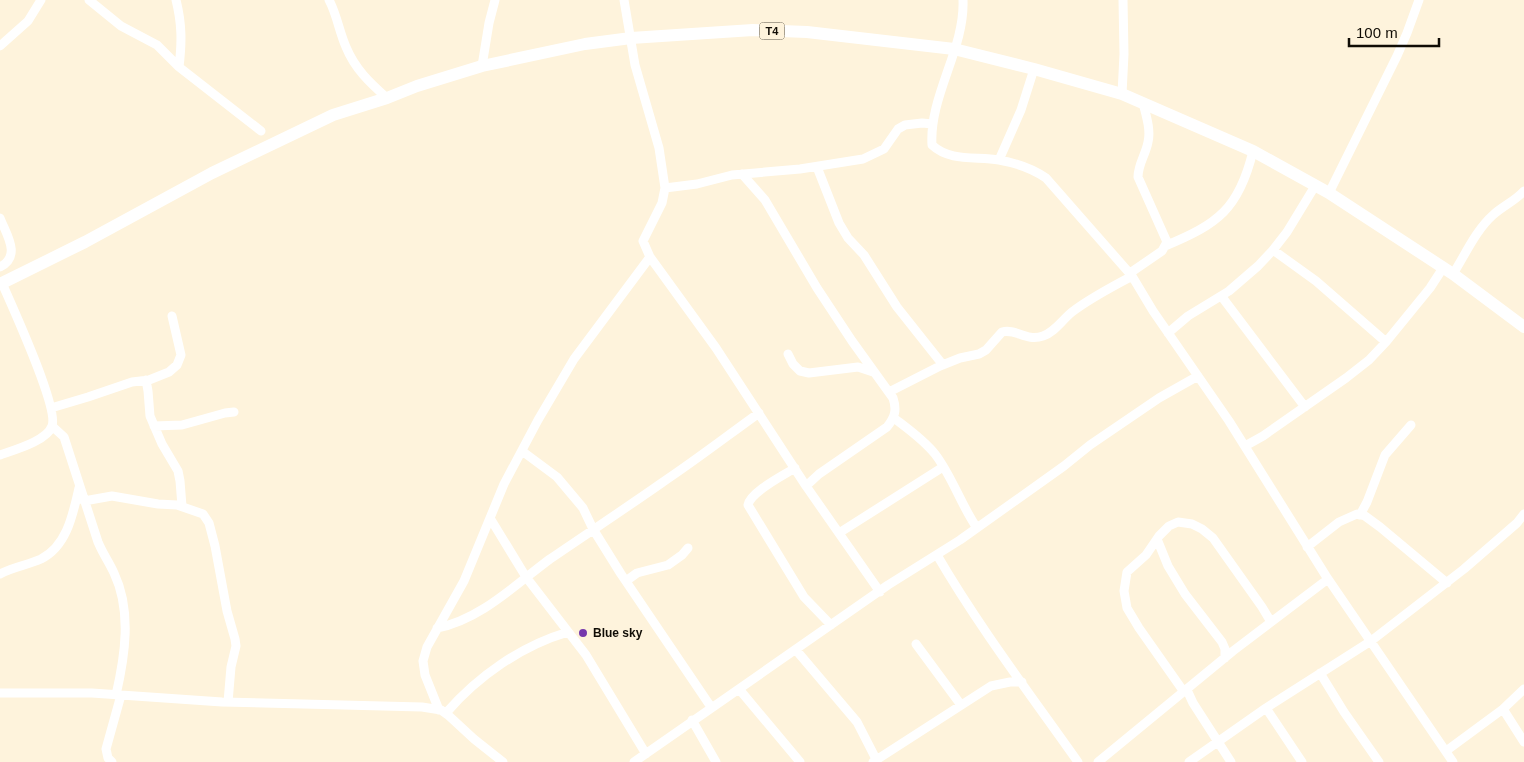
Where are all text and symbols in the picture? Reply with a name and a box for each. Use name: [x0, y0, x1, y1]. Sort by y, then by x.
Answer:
scale bar: [1349, 15, 1439, 47]
road number: T4: [760, 22, 784, 40]
text: 100 m: [1356, 24, 1398, 41]
place label: Blue sky: [593, 626, 643, 640]
marker: Blue sky: [577, 627, 589, 639]

